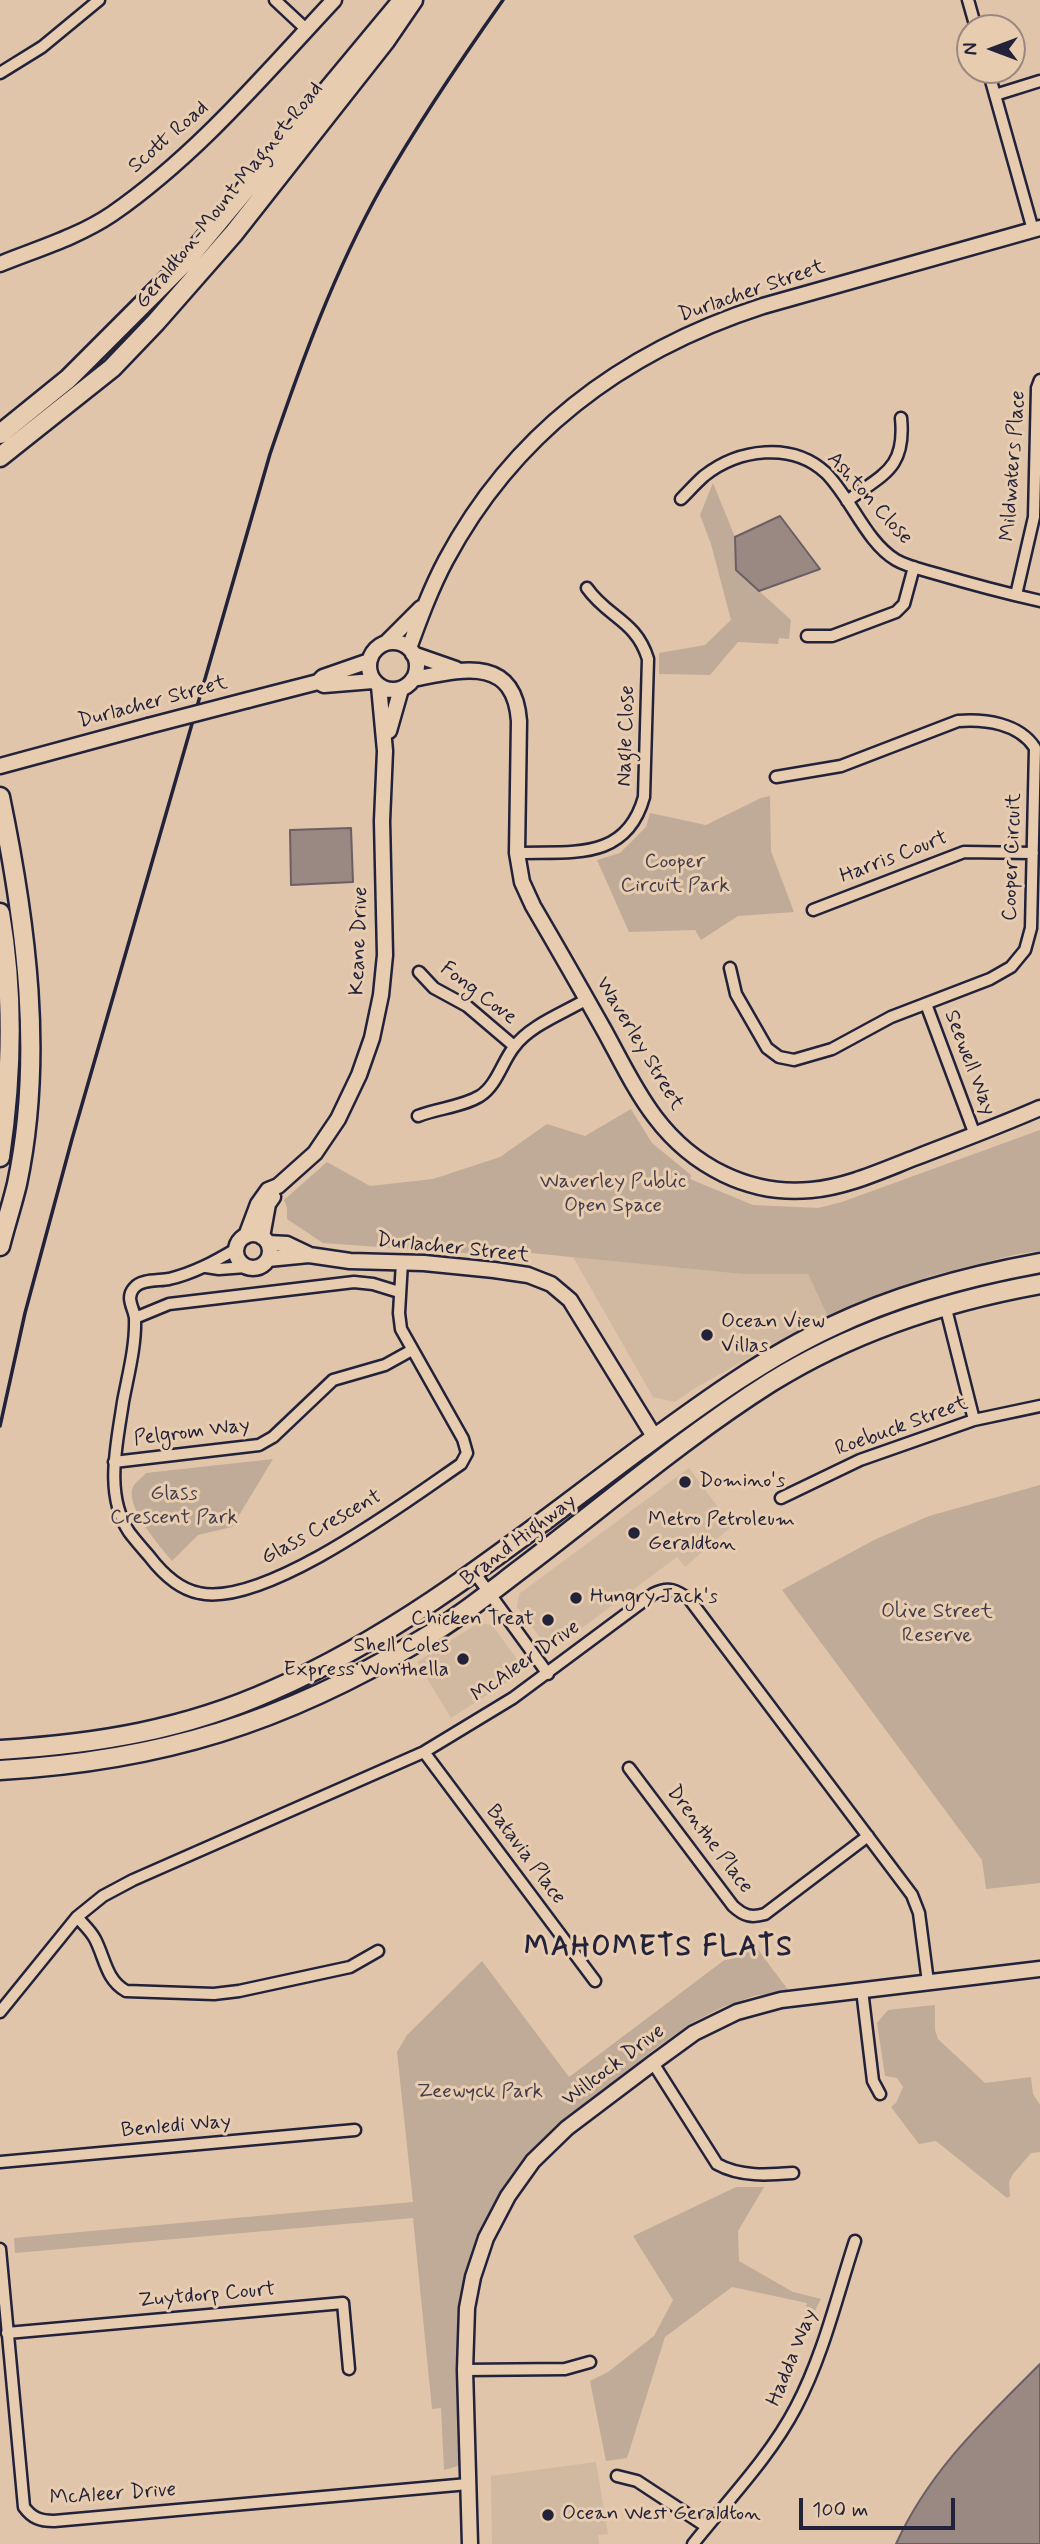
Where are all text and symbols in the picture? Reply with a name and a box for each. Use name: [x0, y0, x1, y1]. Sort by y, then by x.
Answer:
north arrow: [956, 14, 1026, 84]
text: N: [959, 43, 984, 55]
street label: Geraldton-Mount Magnet Road: [131, 78, 329, 314]
street label: Scott Road: [124, 96, 214, 180]
street label: Durlacher Street: [675, 255, 829, 329]
street label: Mildwaters Place: [996, 390, 1032, 542]
street label: Ashton Close: [821, 447, 917, 551]
street label: Durlacher Street: [76, 671, 230, 735]
street label: Nagle Close: [613, 685, 641, 787]
street label: Cooper Circuit: [998, 792, 1028, 922]
street label: Harris Court: [837, 826, 951, 890]
park label: Cooper Circuit Park: [620, 850, 730, 900]
street label: Keane Drive: [346, 886, 374, 996]
street label: Fong Cove: [435, 957, 521, 1031]
street label: Waverley Street: [589, 973, 689, 1115]
street label: Seewell Way: [937, 1007, 1001, 1119]
park label: Waverley Public Open Space: [540, 1170, 686, 1220]
street label: Durlacher Street: [375, 1228, 531, 1270]
place label: Ocean View Villas: [721, 1310, 825, 1360]
marker: Ocean View Villas: [699, 1327, 715, 1343]
street label: Roebuck Street: [832, 1391, 972, 1463]
street label: Pelgrom Way: [133, 1413, 251, 1453]
place label: Domino's: [699, 1469, 785, 1495]
marker: Domino's: [677, 1474, 693, 1490]
park label: Glass Crescent Park: [110, 1482, 238, 1532]
street label: Glass Crescent: [258, 1485, 386, 1571]
street label: Brand Highway: [456, 1489, 582, 1593]
place label: Metro Petroleum Geraldton: [648, 1508, 795, 1558]
marker: Metro Petroleum Geraldton: [626, 1525, 642, 1541]
place label: Hungry Jack's: [590, 1585, 718, 1611]
marker: Hungry Jack's: [568, 1590, 584, 1606]
park label: Olive Street Reserve: [881, 1600, 993, 1650]
place label: Chicken Treat: [411, 1607, 534, 1633]
marker: Chicken Treat: [540, 1612, 556, 1628]
street label: McAleer Drive: [467, 1615, 585, 1709]
place label: Shell Coles Express Wonthella: [283, 1634, 449, 1684]
marker: Shell Coles Express Wonthella: [455, 1651, 471, 1667]
street label: Drenthe Place: [660, 1781, 758, 1899]
street label: Batavia Place: [479, 1800, 571, 1910]
district label: MAHOMETS FLATS: [530, 1932, 788, 1966]
street label: Willcock Drive: [558, 2019, 670, 2113]
park label: Zeewyck Park: [417, 2080, 543, 2106]
street label: Benledi Way: [120, 2110, 232, 2144]
street label: Zuytdorp Court: [138, 2277, 276, 2315]
street label: Hadda Way: [762, 2306, 824, 2410]
street label: McAleer Drive: [49, 2478, 177, 2512]
scale bar: [802, 2484, 958, 2528]
text: 100 m: [812, 2496, 868, 2524]
place label: Ocean West Geraldton: [562, 2502, 761, 2528]
marker: Ocean West Geraldton: [540, 2507, 556, 2523]

